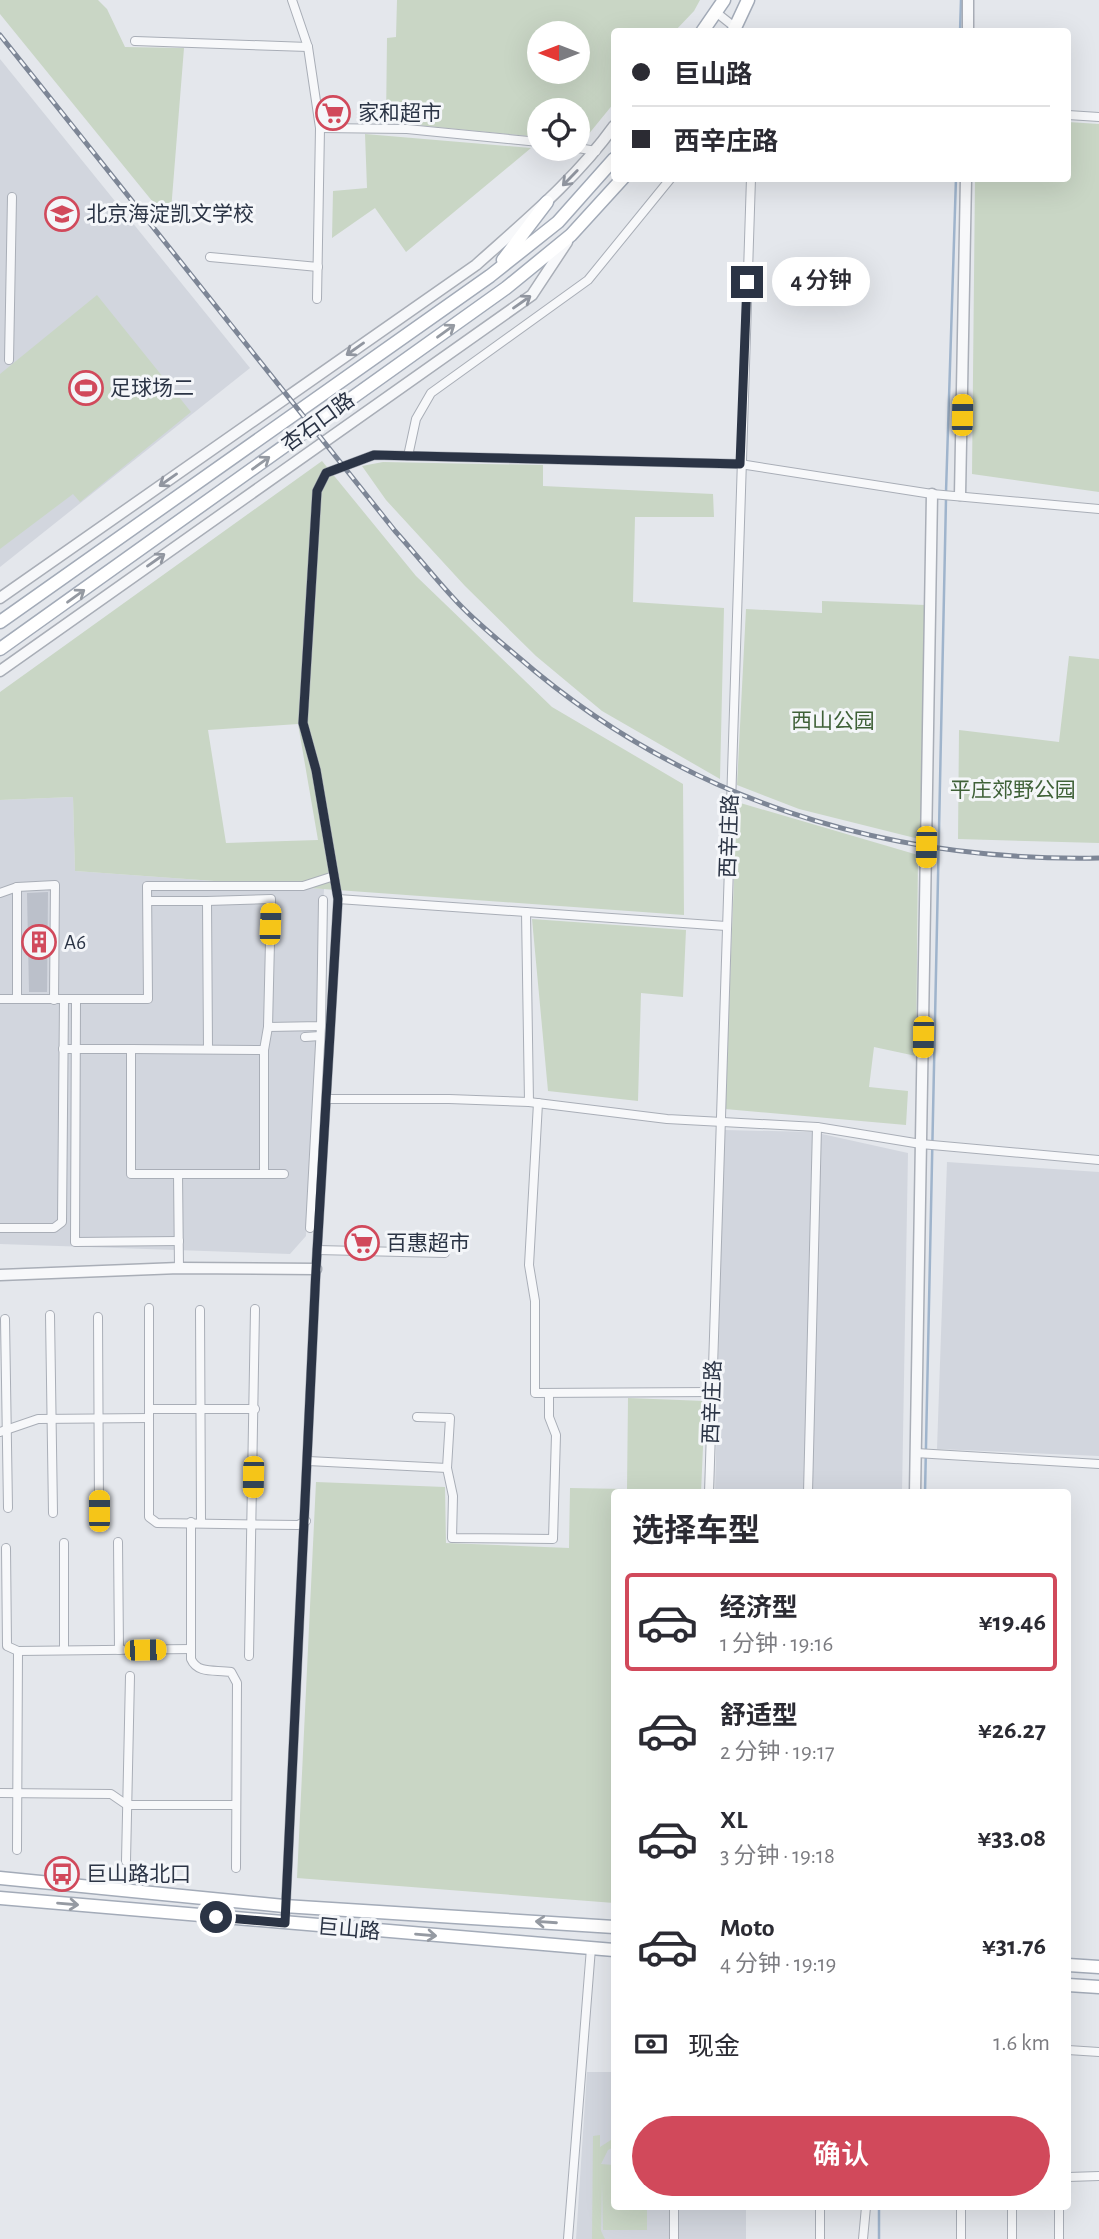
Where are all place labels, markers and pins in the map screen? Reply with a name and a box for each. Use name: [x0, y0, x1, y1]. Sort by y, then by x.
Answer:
supermarket icon: 家和超市: [314, 94, 352, 132]
place label: 家和超市: [358, 102, 442, 124]
school or university icon: 北京海淀凯文学校: [43, 195, 81, 233]
place label: 北京海淀凯文学校: [86, 203, 254, 225]
sports icon: 足球场二: [67, 369, 105, 407]
place label: 足球场二: [110, 377, 194, 399]
building icon: A6: [20, 923, 58, 961]
place label: A6: [64, 932, 86, 953]
supermarket icon: 百惠超市: [343, 1224, 381, 1262]
place label: 百惠超市: [386, 1232, 470, 1254]
bus stop icon: 巨山路北口: [43, 1855, 81, 1893]
place label: 巨山路北口: [86, 1863, 191, 1885]

